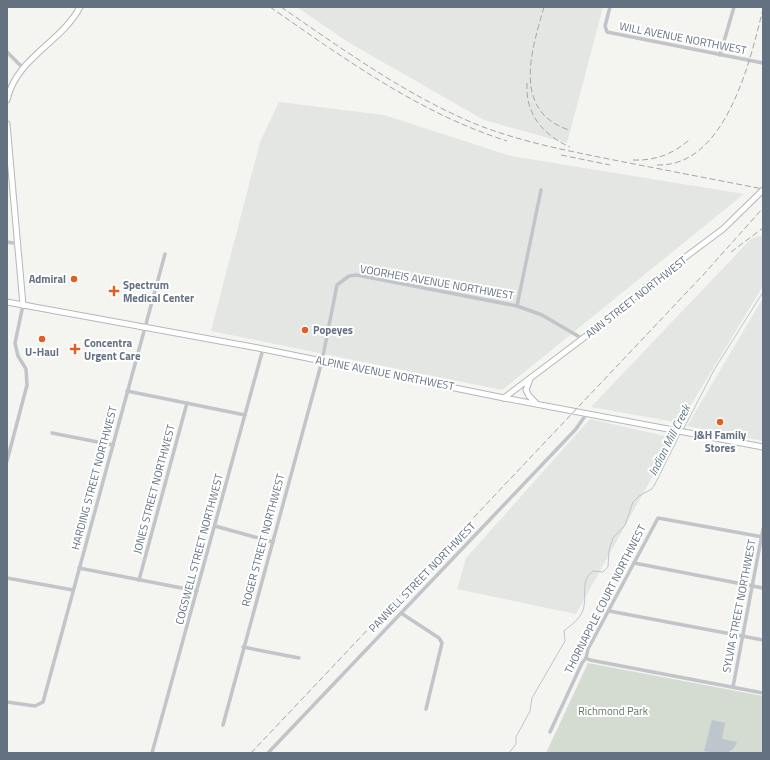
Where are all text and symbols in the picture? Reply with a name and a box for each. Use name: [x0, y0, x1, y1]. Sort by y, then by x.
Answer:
street label: WILL AVENUE NORTHWEST: [618, 18, 748, 58]
street label: ANN STREET NORTHWEST: [582, 252, 690, 342]
street label: VOORHEIS AVENUE NORTHWEST: [359, 261, 515, 303]
place label: Admiral: [29, 271, 66, 287]
marker: Admiral: [69, 274, 79, 284]
place label: Spectrum Medical Center: [123, 277, 194, 306]
marker: Spectrum Medical Center: [108, 285, 120, 297]
place label: Popeyes: [313, 322, 353, 338]
marker: Popeyes: [300, 325, 310, 335]
marker: U-Haul: [37, 334, 47, 344]
place label: Concentra Urgent Care: [84, 335, 141, 364]
marker: Concentra Urgent Care: [69, 343, 81, 355]
place label: U-Haul: [25, 344, 59, 360]
street label: ALPINE AVENUE NORTHWEST: [314, 352, 456, 394]
water label: Indian Mill Creek: [643, 400, 696, 479]
street label: HARDING STREET NORTHWEST: [67, 404, 121, 552]
marker: J&H Family Stores: [715, 417, 725, 427]
street label: JONES STREET NORTHWEST: [129, 422, 179, 555]
place label: J&H Family Stores: [694, 427, 747, 456]
street label: COGSWELL STREET NORTHWEST: [171, 472, 227, 626]
street label: ROGER STREET NORTHWEST: [238, 472, 289, 608]
street label: PANNELL STREET NORTHWEST: [365, 518, 479, 636]
street label: THORNAPPLE COURT NORTHWEST: [560, 522, 650, 676]
street label: SYLVIA STREET NORTHWEST: [718, 538, 760, 674]
park label: Richmond Park: [578, 703, 649, 719]

